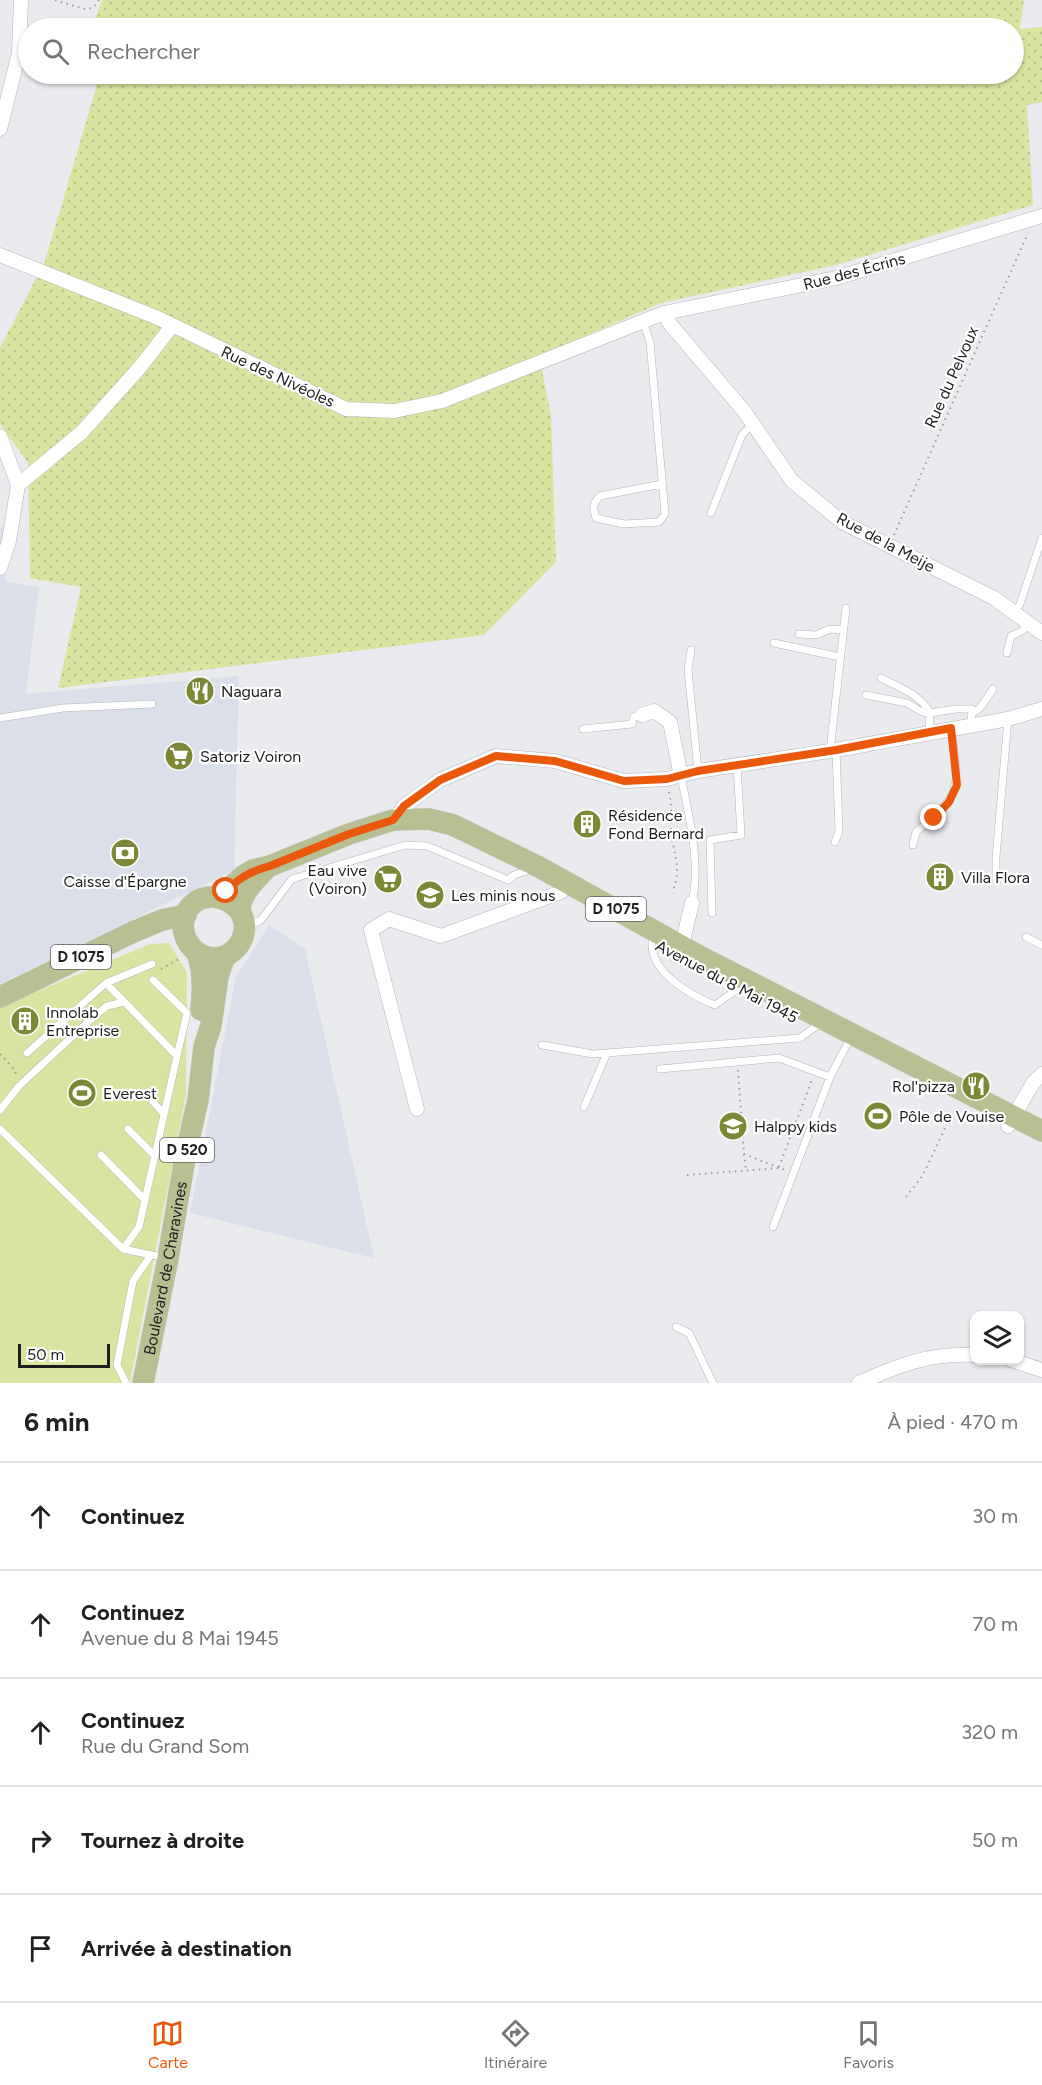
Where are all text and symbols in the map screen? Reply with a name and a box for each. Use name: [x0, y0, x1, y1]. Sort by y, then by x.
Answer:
search box: [18, 18, 1024, 84]
icon: search: [39, 35, 72, 68]
text: Rechercher: [87, 38, 200, 65]
street label: Rue des Écrins: [801, 249, 907, 294]
street label: Rue du Pelvoux: [921, 323, 983, 431]
street label: Rue des Nivéoles: [218, 342, 338, 411]
street label: Rue de la Meije: [833, 509, 938, 576]
restaurant icon: Naguara: [184, 675, 216, 707]
place label: Naguara: [221, 682, 282, 701]
supermarket icon: Satoriz Voiron: [163, 740, 195, 772]
place label: Satoriz Voiron: [200, 747, 301, 766]
route end: [920, 804, 946, 830]
place label: Résidence Fond Bernard: [608, 806, 704, 843]
building icon: Résidence Fond Bernard: [571, 808, 603, 840]
bank icon: Caisse d'Épargne: [109, 837, 141, 869]
place label: Eau vive (Voiron): [308, 861, 367, 898]
building icon: Villa Flora: [924, 861, 956, 893]
supermarket icon: Eau vive (Voiron): [372, 863, 404, 895]
place label: Villa Flora: [961, 868, 1030, 887]
place label: Caisse d'Épargne: [63, 872, 187, 891]
route start: [212, 877, 238, 903]
school or university icon: Les minis nous: [414, 879, 446, 911]
place label: Les minis nous: [451, 886, 555, 905]
road number: D 1075: [586, 897, 646, 921]
street label: Avenue du 8 Mai 1945: [652, 936, 801, 1027]
road number: D 1075: [51, 945, 111, 969]
place label: Innolab Entreprise: [46, 1003, 120, 1040]
building icon: Innolab Entreprise: [9, 1005, 41, 1037]
restaurant icon: Rol'pizza: [960, 1070, 992, 1102]
sports icon: Everest: [66, 1077, 98, 1109]
place label: Rol'pizza: [892, 1077, 955, 1096]
place label: Everest: [103, 1084, 157, 1103]
sports icon: Pôle de Vouise: [862, 1100, 894, 1132]
place label: Pôle de Vouise: [899, 1107, 1004, 1126]
school or university icon: Halppy kids: [717, 1110, 749, 1142]
place label: Halppy kids: [754, 1117, 837, 1136]
road number: D 520: [160, 1138, 214, 1162]
street label: Boulevard de Charavines: [140, 1180, 191, 1357]
map controls: [970, 1311, 1024, 1365]
button: layers: [970, 1311, 1024, 1365]
scale bar: [18, 1341, 110, 1368]
text: 50 m: [27, 1345, 64, 1364]
text: 6 min: [24, 1406, 90, 1438]
text: À pied · 470 m: [888, 1410, 1018, 1434]
icon: ahead: [24, 1500, 57, 1533]
text: Continuez: [81, 1503, 185, 1530]
text: 30 m: [972, 1504, 1018, 1528]
text: Continuez: [81, 1599, 185, 1626]
icon: ahead: [24, 1608, 57, 1641]
text: 70 m: [972, 1612, 1018, 1636]
text: Avenue du 8 Mai 1945: [81, 1626, 279, 1650]
text: Continuez: [81, 1707, 185, 1734]
icon: ahead: [24, 1716, 57, 1749]
text: 320 m: [961, 1720, 1018, 1744]
text: Rue du Grand Som: [81, 1734, 249, 1758]
icon: right: [24, 1824, 57, 1857]
text: Tournez à droite: [81, 1827, 244, 1854]
text: 50 m: [972, 1828, 1018, 1852]
icon: arrive: [24, 1932, 57, 1965]
text: Arrivée à destination: [81, 1935, 292, 1962]
tab: Carte: [148, 2017, 188, 2072]
tab: Itinéraire: [484, 2017, 547, 2072]
tab: Favoris: [843, 2017, 894, 2072]

